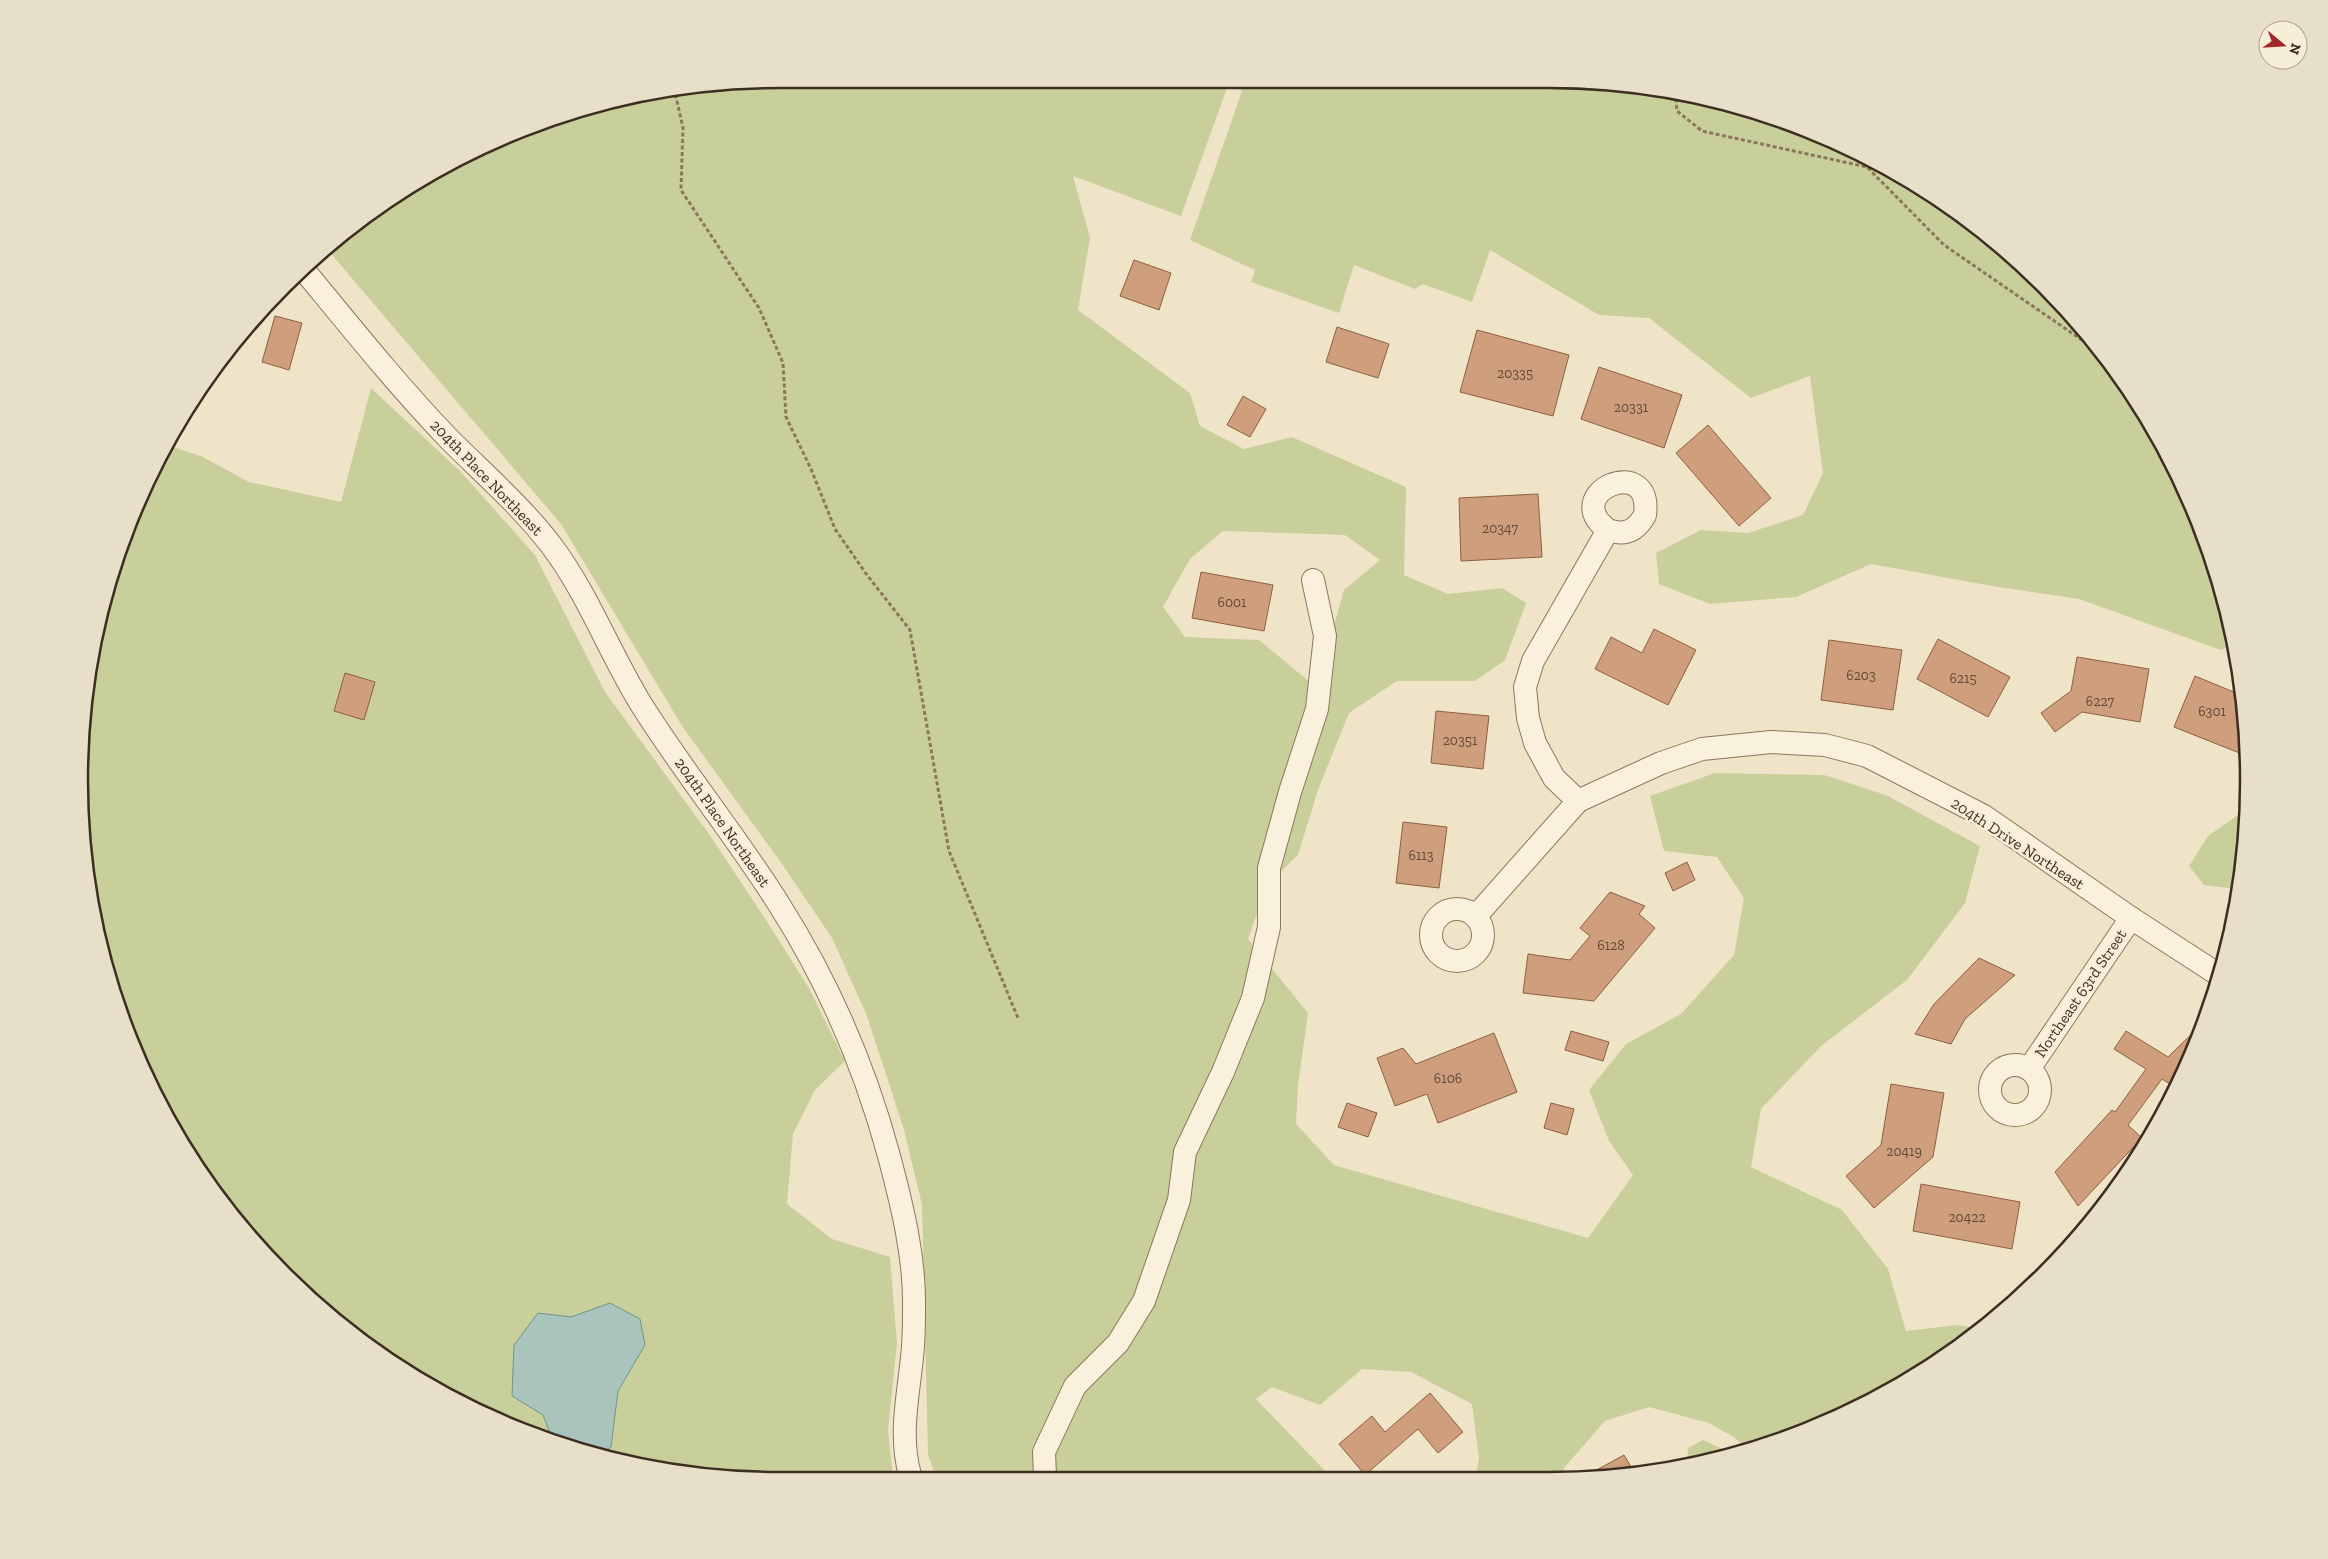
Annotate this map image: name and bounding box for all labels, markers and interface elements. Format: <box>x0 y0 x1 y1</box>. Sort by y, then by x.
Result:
north arrow <box>2258 20 2308 70</box>
text: N <box>2285 41 2305 57</box>
house number: 20335 <box>1497 365 1533 382</box>
house number: 20331 <box>1614 399 1649 416</box>
street label: 204th Place Northeast <box>426 415 547 539</box>
house number: 20347 <box>1482 520 1518 537</box>
house number: 6001 <box>1218 594 1247 611</box>
house number: 6203 <box>1846 667 1876 684</box>
house number: 6215 <box>1949 670 1977 687</box>
house number: 6227 <box>2086 693 2115 710</box>
house number: 6301 <box>2198 703 2226 720</box>
house number: 20351 <box>1443 732 1478 749</box>
street label: 204th Place Northeast <box>671 754 774 891</box>
street label: 204th Drive Northeast <box>1947 793 2088 894</box>
house number: 6113 <box>1408 847 1434 864</box>
street label: Northeast 63rd Street <box>2030 925 2130 1061</box>
house number: 6128 <box>1597 937 1625 954</box>
house number: 6106 <box>1434 1070 1462 1087</box>
house number: 20419 <box>1886 1143 1922 1160</box>
house number: 20422 <box>1948 1209 1986 1226</box>

